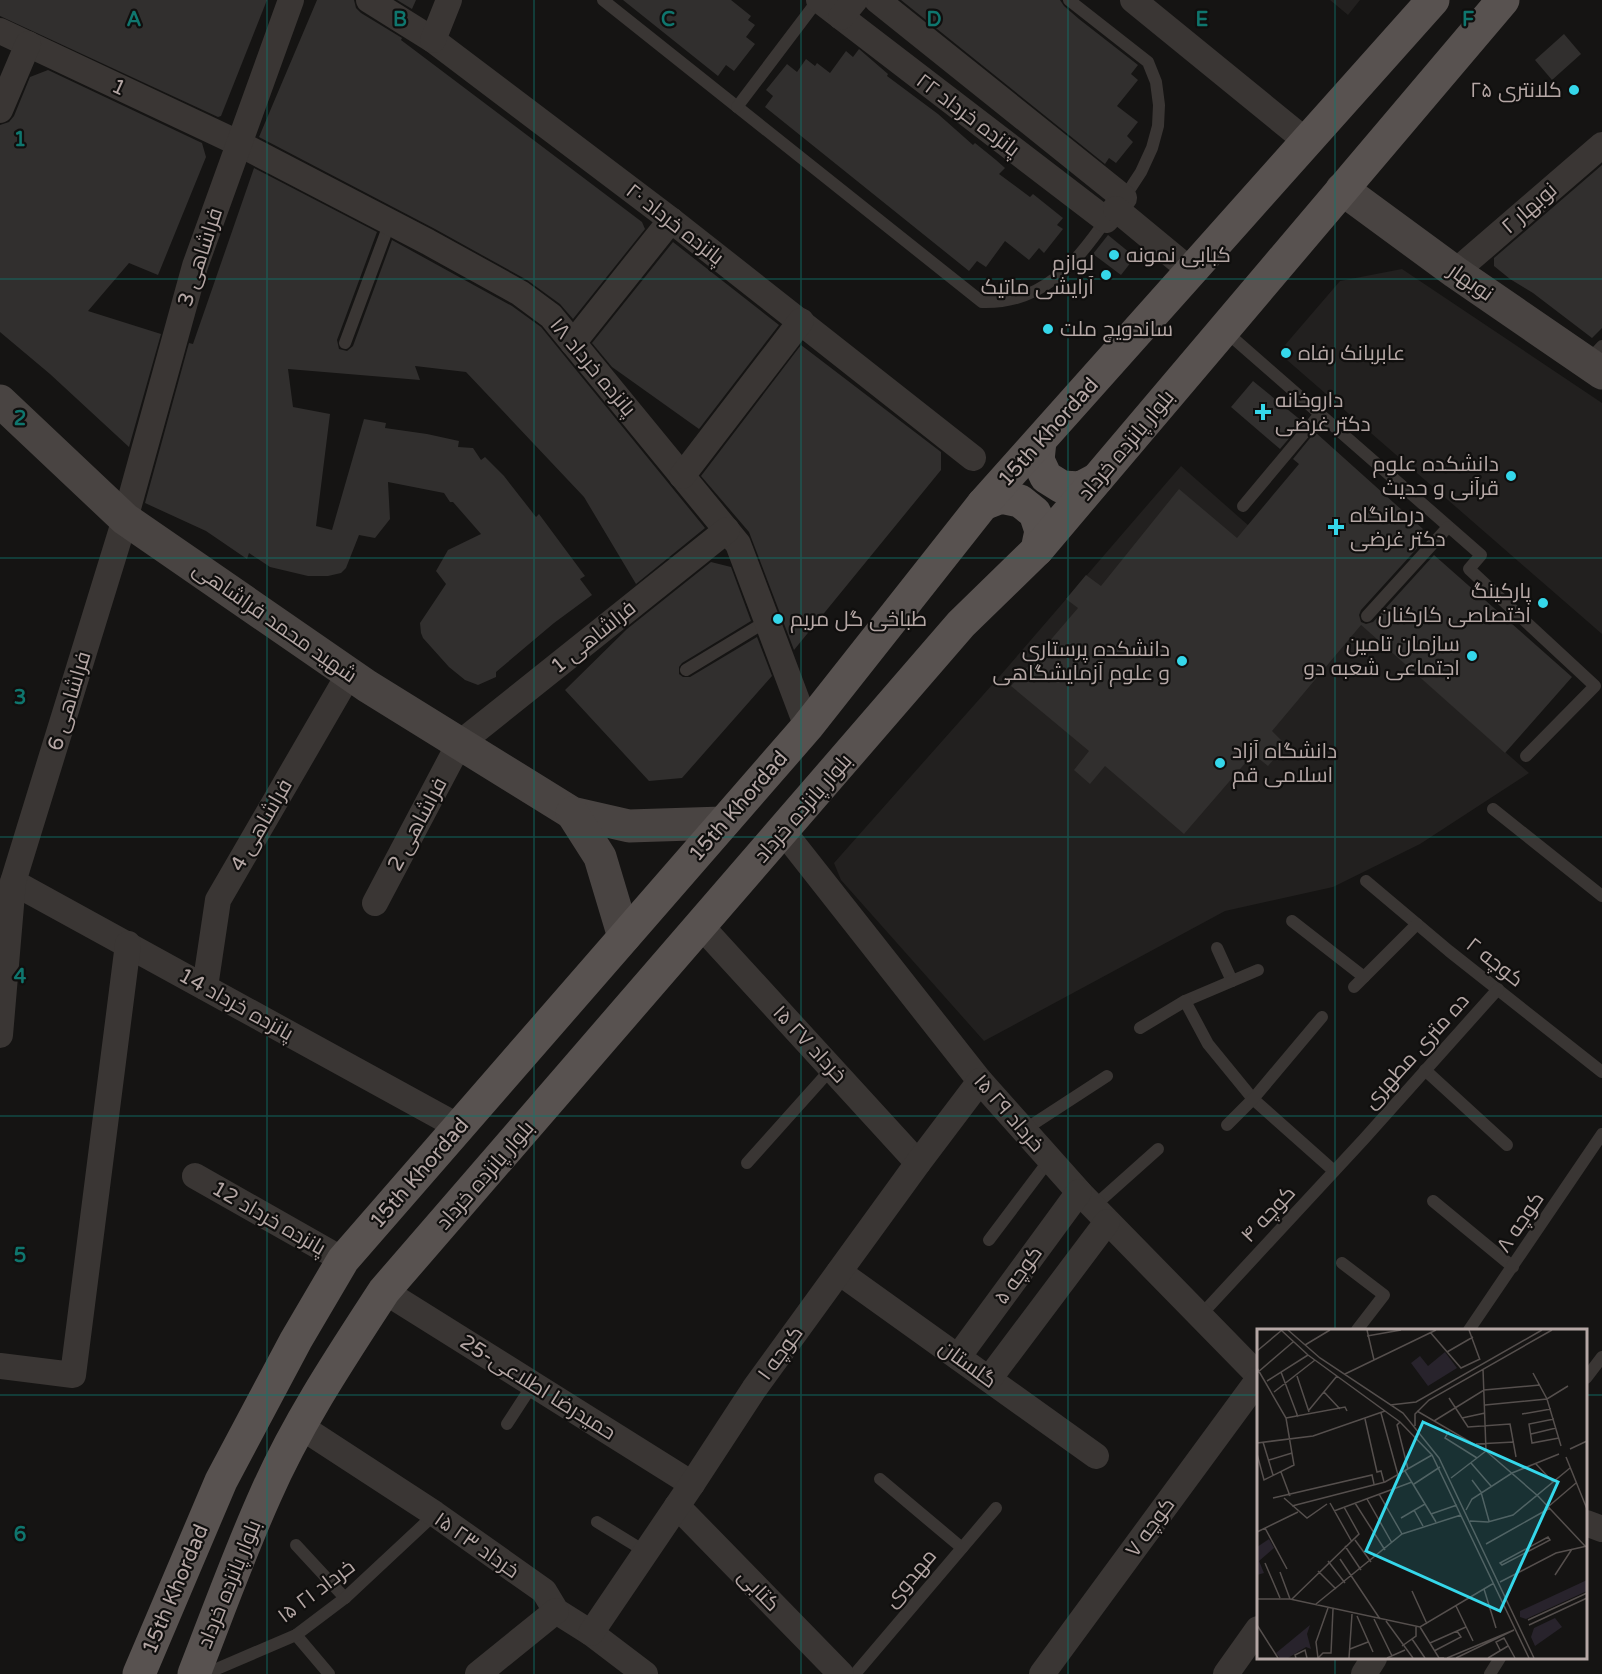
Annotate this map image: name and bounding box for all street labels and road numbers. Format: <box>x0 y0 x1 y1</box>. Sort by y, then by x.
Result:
street label: پانزده خرداد ۲۲ <box>910 68 1025 163</box>
street label: 1 <box>108 73 130 102</box>
street label: نوبهار ۲ <box>1496 177 1562 239</box>
street label: پانزده خرداد ۲۰ <box>620 178 729 271</box>
street label: فراشاهی 3 <box>173 205 228 310</box>
street label: نوبهار <box>1443 258 1498 307</box>
street label: پانزده خرداد ۱۸ <box>544 313 641 422</box>
street label: 15th Khordad <box>993 373 1104 492</box>
street label: بلوار پانزده خرداد <box>1073 385 1181 506</box>
street label: شهید محمد فراشاهی <box>188 556 362 688</box>
street label: فراشاهی 1 <box>546 596 641 679</box>
street label: فراشاهی 6 <box>43 649 96 754</box>
street label: 15th Khordad <box>684 746 793 867</box>
street label: بلوار پانزده خرداد <box>749 749 858 869</box>
street label: فراشاهی 2 <box>382 773 452 875</box>
street label: فراشاهی 4 <box>225 775 298 876</box>
street label: کوچه ۲ <box>1461 932 1528 993</box>
street label: پانزده خرداد 14 <box>174 963 298 1047</box>
street label: ده متری مطهری <box>1358 989 1475 1114</box>
street label: ۱۵ خرداد ۲۷ <box>767 1000 852 1088</box>
street label: ۱۵ خرداد ۲۹ <box>968 1069 1049 1157</box>
street label: 15th Khordad <box>365 1113 474 1234</box>
street label: بلوار پانزده خرداد <box>431 1116 540 1236</box>
street label: پانزده خرداد 12 <box>207 1176 330 1262</box>
street label: کوچه ۴ <box>1236 1181 1302 1249</box>
street label: کوچه ۸ <box>1491 1187 1551 1258</box>
street label: کوچه ۵ <box>989 1241 1049 1310</box>
street label: کوچه ۱ <box>752 1321 809 1386</box>
street label: حمیدرضا اطلاعی-25 <box>455 1329 620 1445</box>
street label: گلستان <box>934 1335 1001 1394</box>
street label: کوچه ۷ <box>1120 1493 1181 1563</box>
street label: ۱۵ خرداد ۲۳ <box>429 1507 524 1584</box>
street label: بلوار پانزده خرداد <box>192 1516 268 1652</box>
street label: 15th Khordad <box>137 1521 214 1658</box>
street label: مهدوی <box>879 1544 942 1613</box>
street label: ۱۵ خرداد ۲۱ <box>273 1554 360 1629</box>
street label: کتابی <box>732 1564 785 1617</box>

